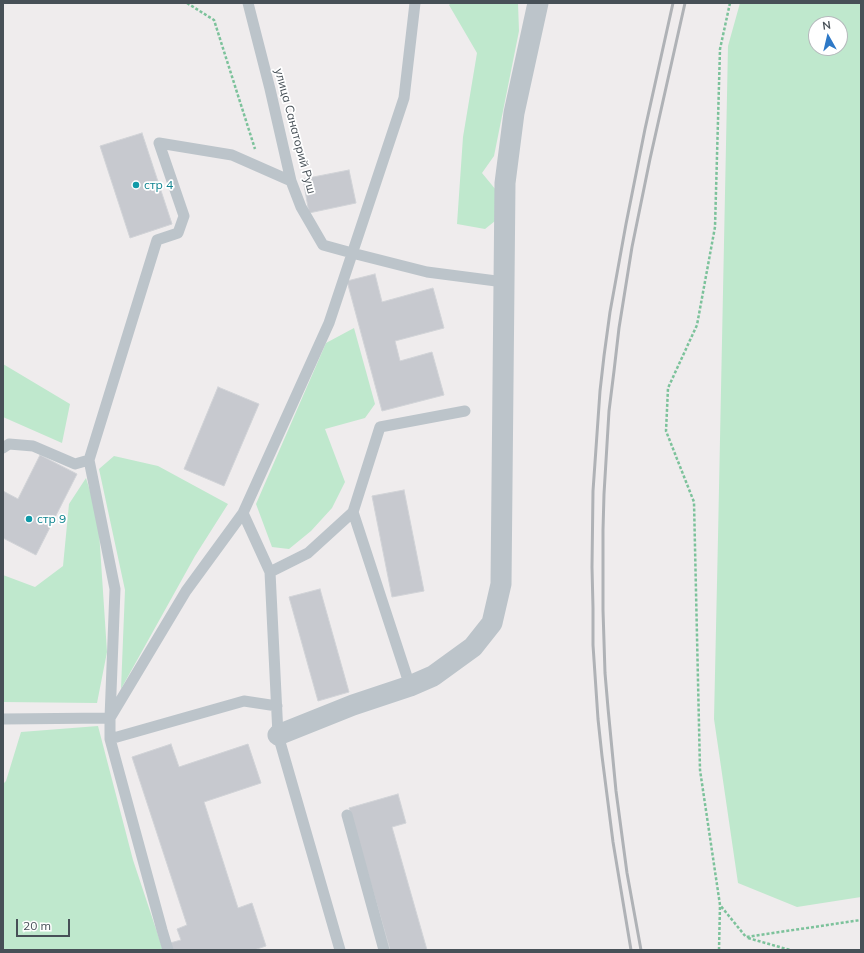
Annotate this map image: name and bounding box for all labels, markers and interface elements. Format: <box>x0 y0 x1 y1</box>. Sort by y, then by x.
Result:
north arrow <box>808 16 848 56</box>
text: N <box>821 18 832 33</box>
street label: улица Санаторий Руш <box>271 67 319 195</box>
place label: стр 4 <box>144 178 173 192</box>
marker: стр 4 <box>131 180 141 190</box>
place label: стр 9 <box>37 512 66 526</box>
marker: стр 9 <box>24 514 34 524</box>
scale bar <box>18 911 72 937</box>
text: 20 m <box>23 918 51 933</box>

